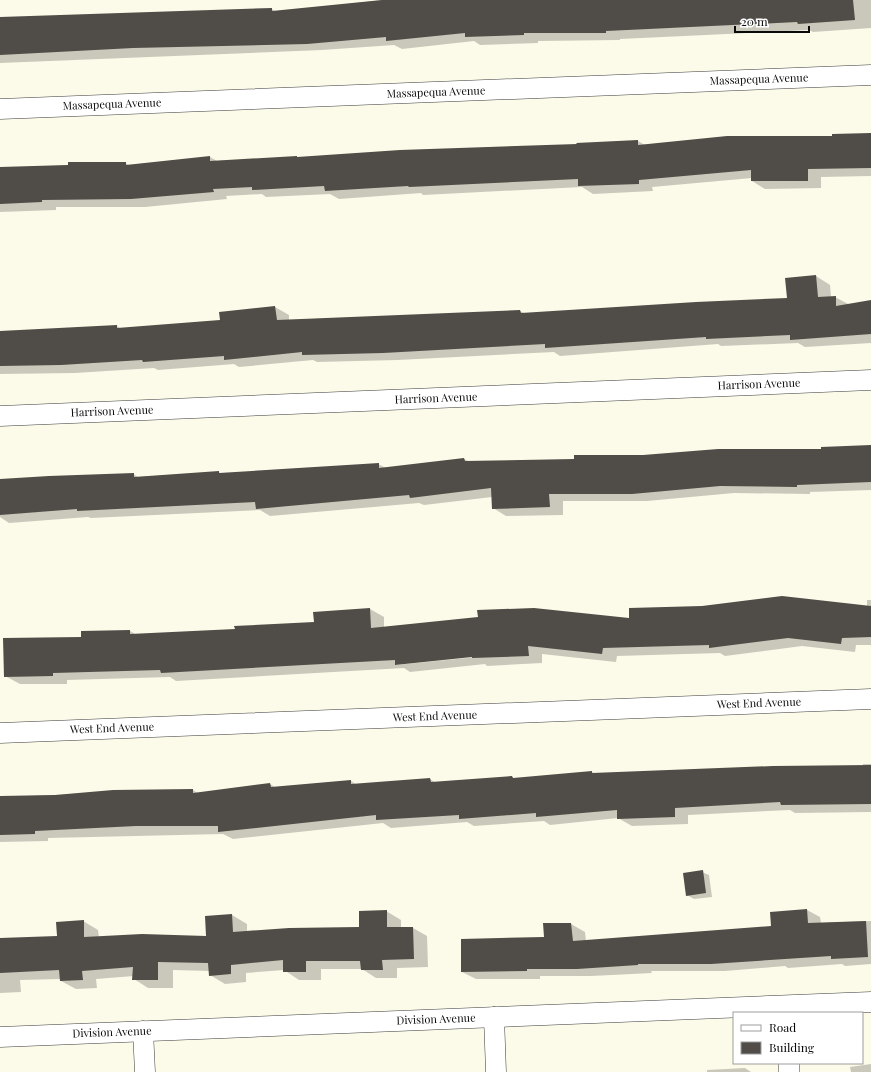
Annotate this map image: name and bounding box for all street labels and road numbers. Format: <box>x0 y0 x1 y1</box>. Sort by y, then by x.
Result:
street label: Massapequa Avenue <box>709 69 809 88</box>
street label: Massapequa Avenue <box>386 82 486 101</box>
street label: Massapequa Avenue <box>62 94 162 113</box>
street label: Harrison Avenue <box>717 375 801 392</box>
street label: Harrison Avenue <box>394 389 478 406</box>
street label: Harrison Avenue <box>70 402 154 419</box>
street label: West End Avenue <box>716 694 802 712</box>
street label: West End Avenue <box>392 707 478 725</box>
street label: West End Avenue <box>69 719 155 737</box>
street label: Division Avenue <box>396 1010 476 1027</box>
street label: Division Avenue <box>72 1023 152 1040</box>

